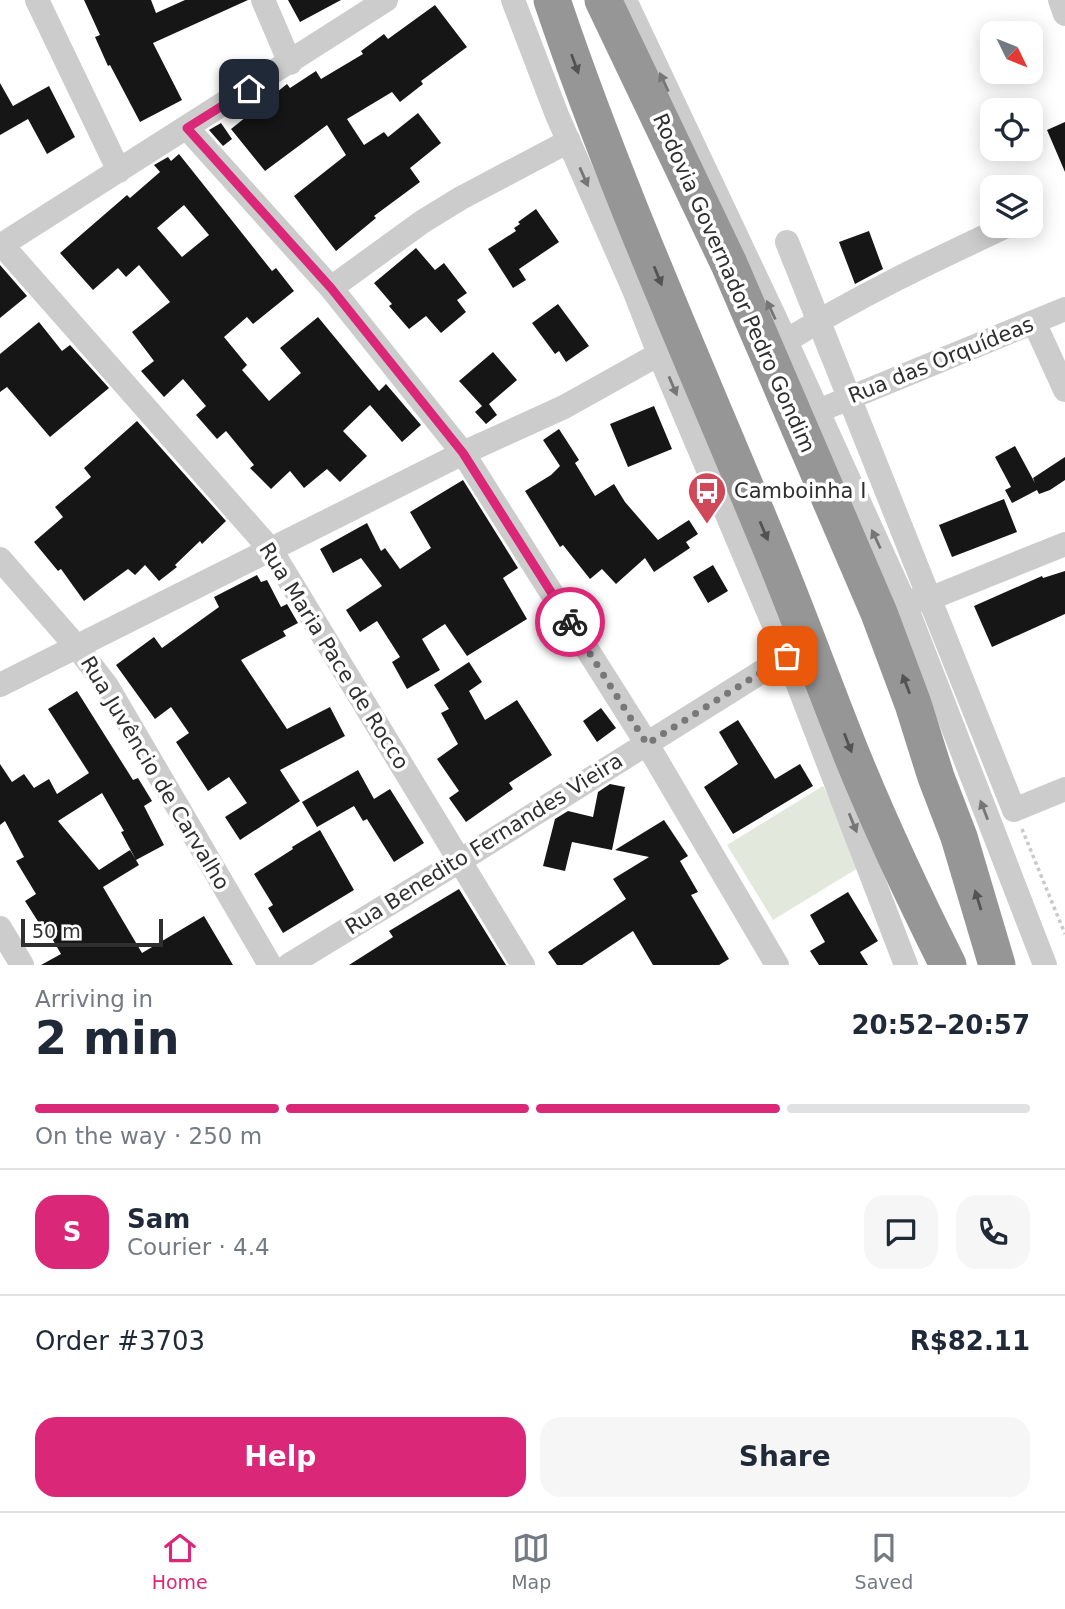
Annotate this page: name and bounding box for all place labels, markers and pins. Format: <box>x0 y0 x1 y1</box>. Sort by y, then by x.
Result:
pin <box>219 59 279 119</box>
bus stop icon: Camboinha I <box>686 470 728 525</box>
place label: Camboinha I <box>734 479 866 503</box>
pin <box>757 626 817 686</box>

